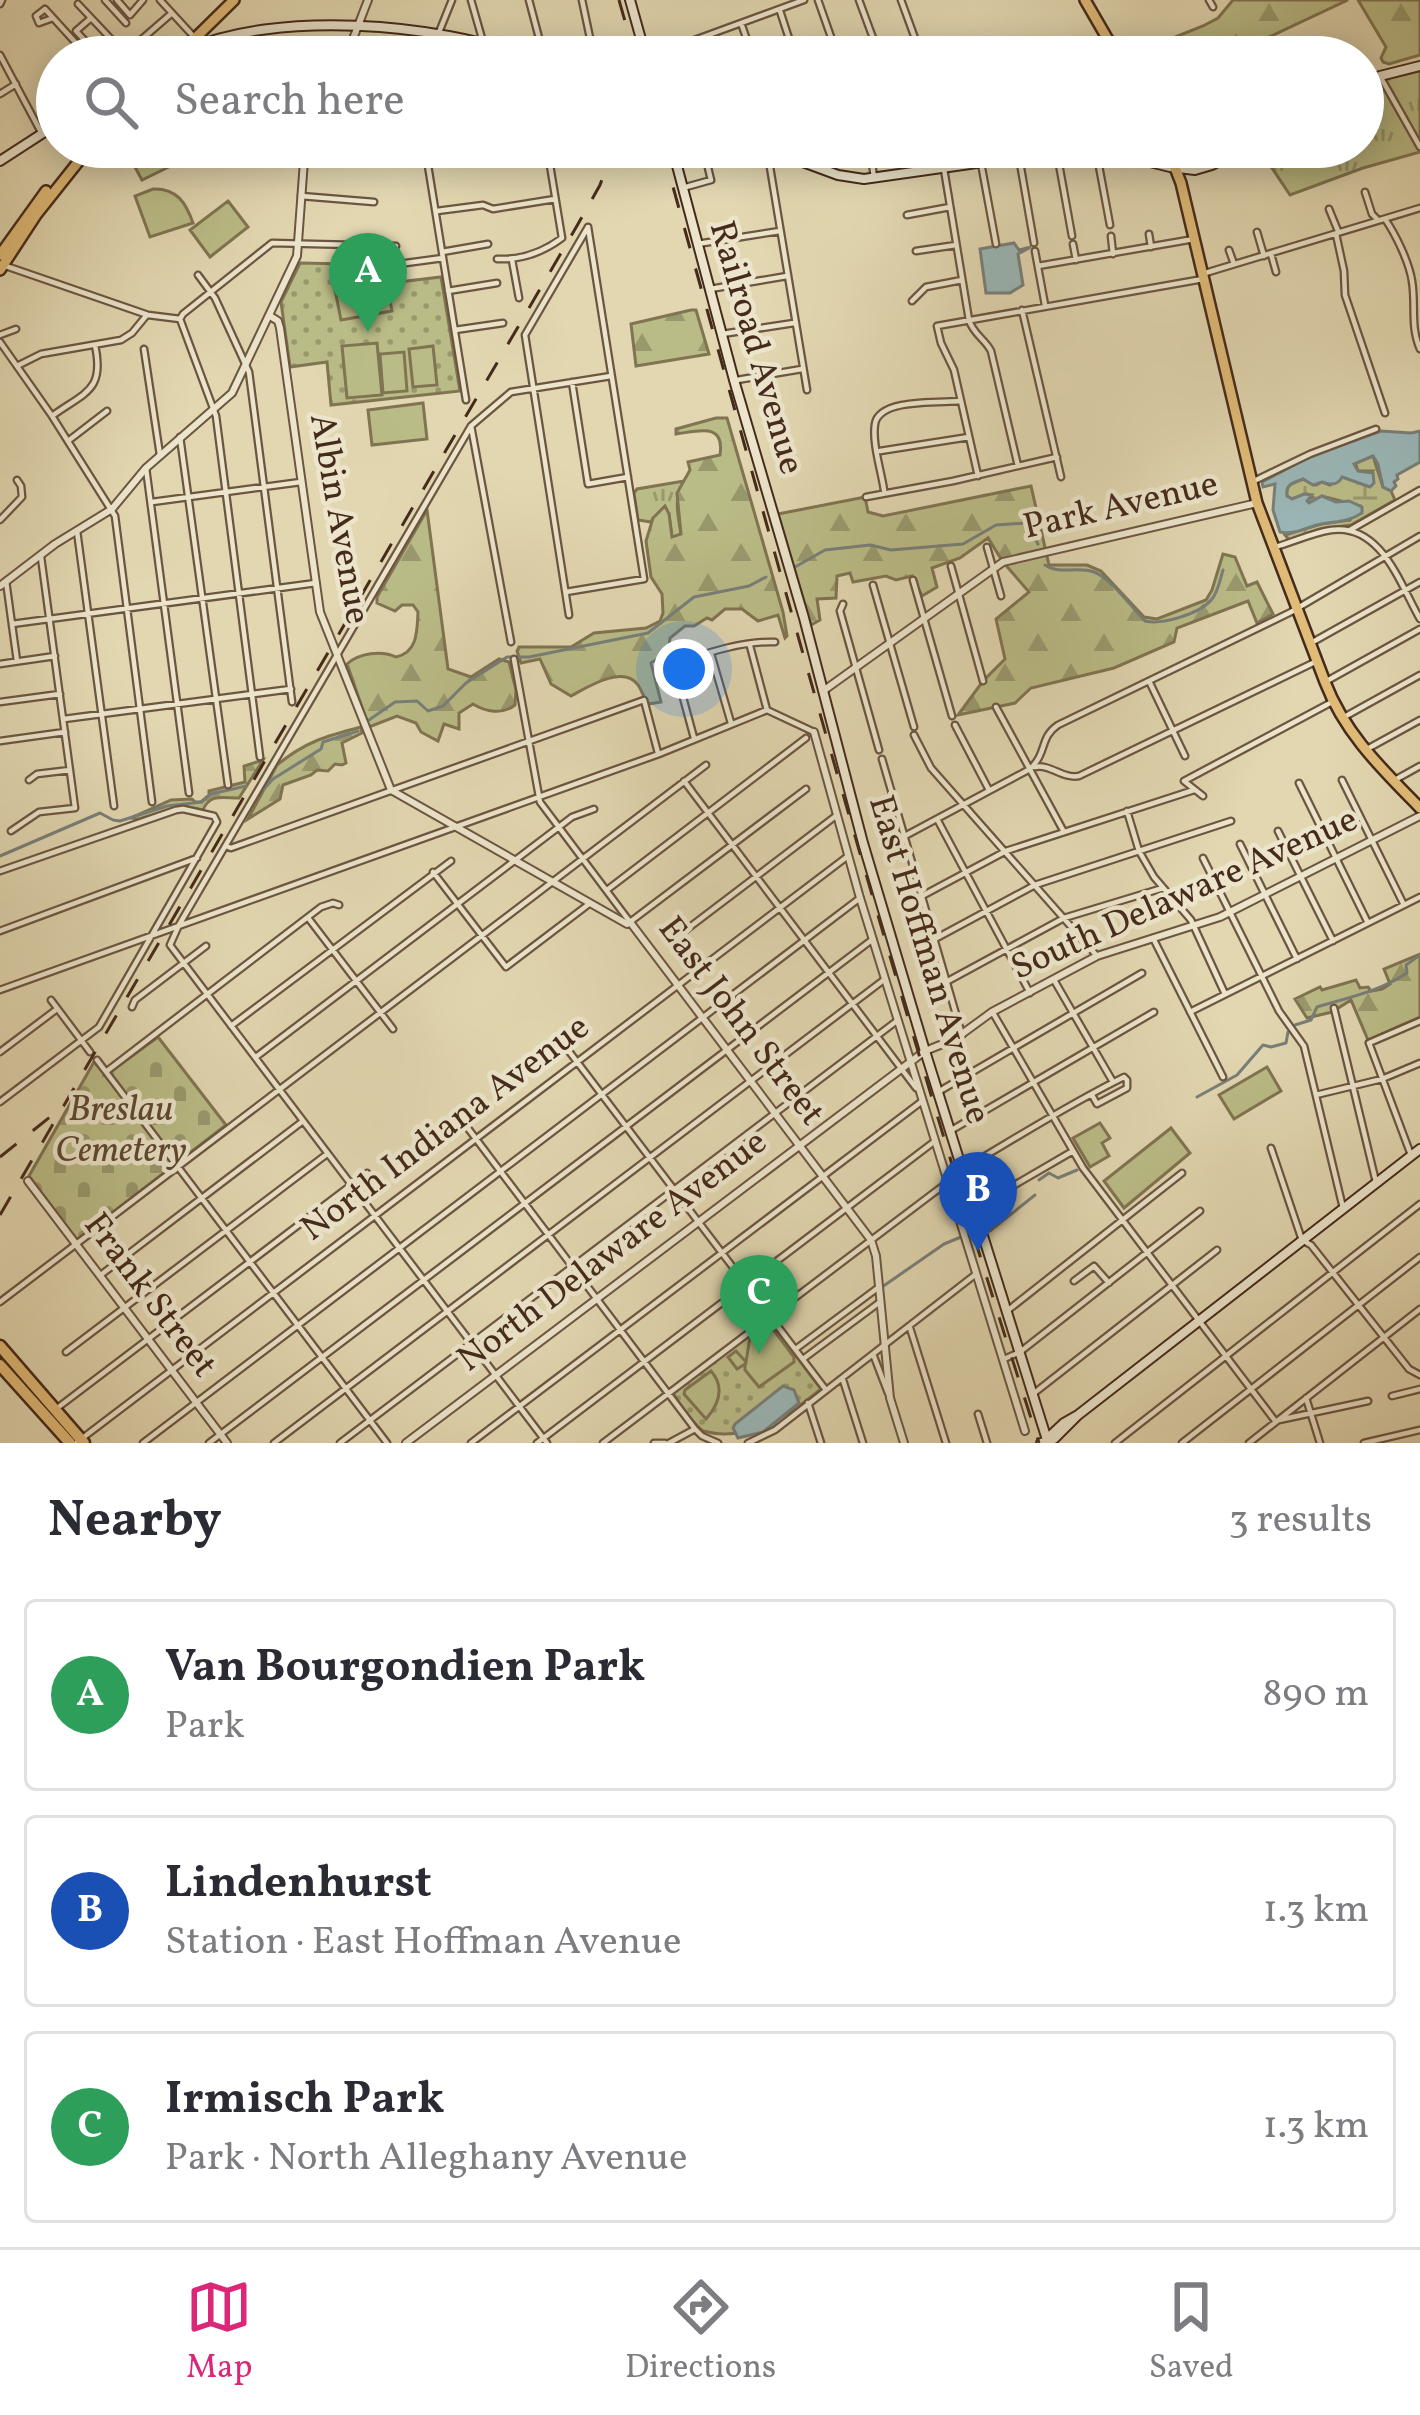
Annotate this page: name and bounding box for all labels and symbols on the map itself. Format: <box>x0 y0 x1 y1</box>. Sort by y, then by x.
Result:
street label: Railroad Avenue <box>695 215 815 481</box>
pin: A <box>329 233 407 332</box>
street label: Albin Avenue <box>295 410 381 628</box>
street label: Park Avenue <box>1019 460 1223 554</box>
your location <box>654 639 714 699</box>
street label: East Hoffman Avenue <box>854 790 1002 1130</box>
street label: South Delaware Avenue <box>1004 796 1366 994</box>
street label: East John Street <box>645 907 835 1137</box>
street label: North Indiana Avenue <box>291 1004 601 1254</box>
park label: Breslau Cemetery <box>55 1086 187 1177</box>
street label: North Delaware Avenue <box>448 1119 778 1385</box>
pin: B <box>939 1152 1017 1251</box>
street label: Frank Street <box>70 1203 228 1389</box>
pin: C <box>720 1255 798 1354</box>

